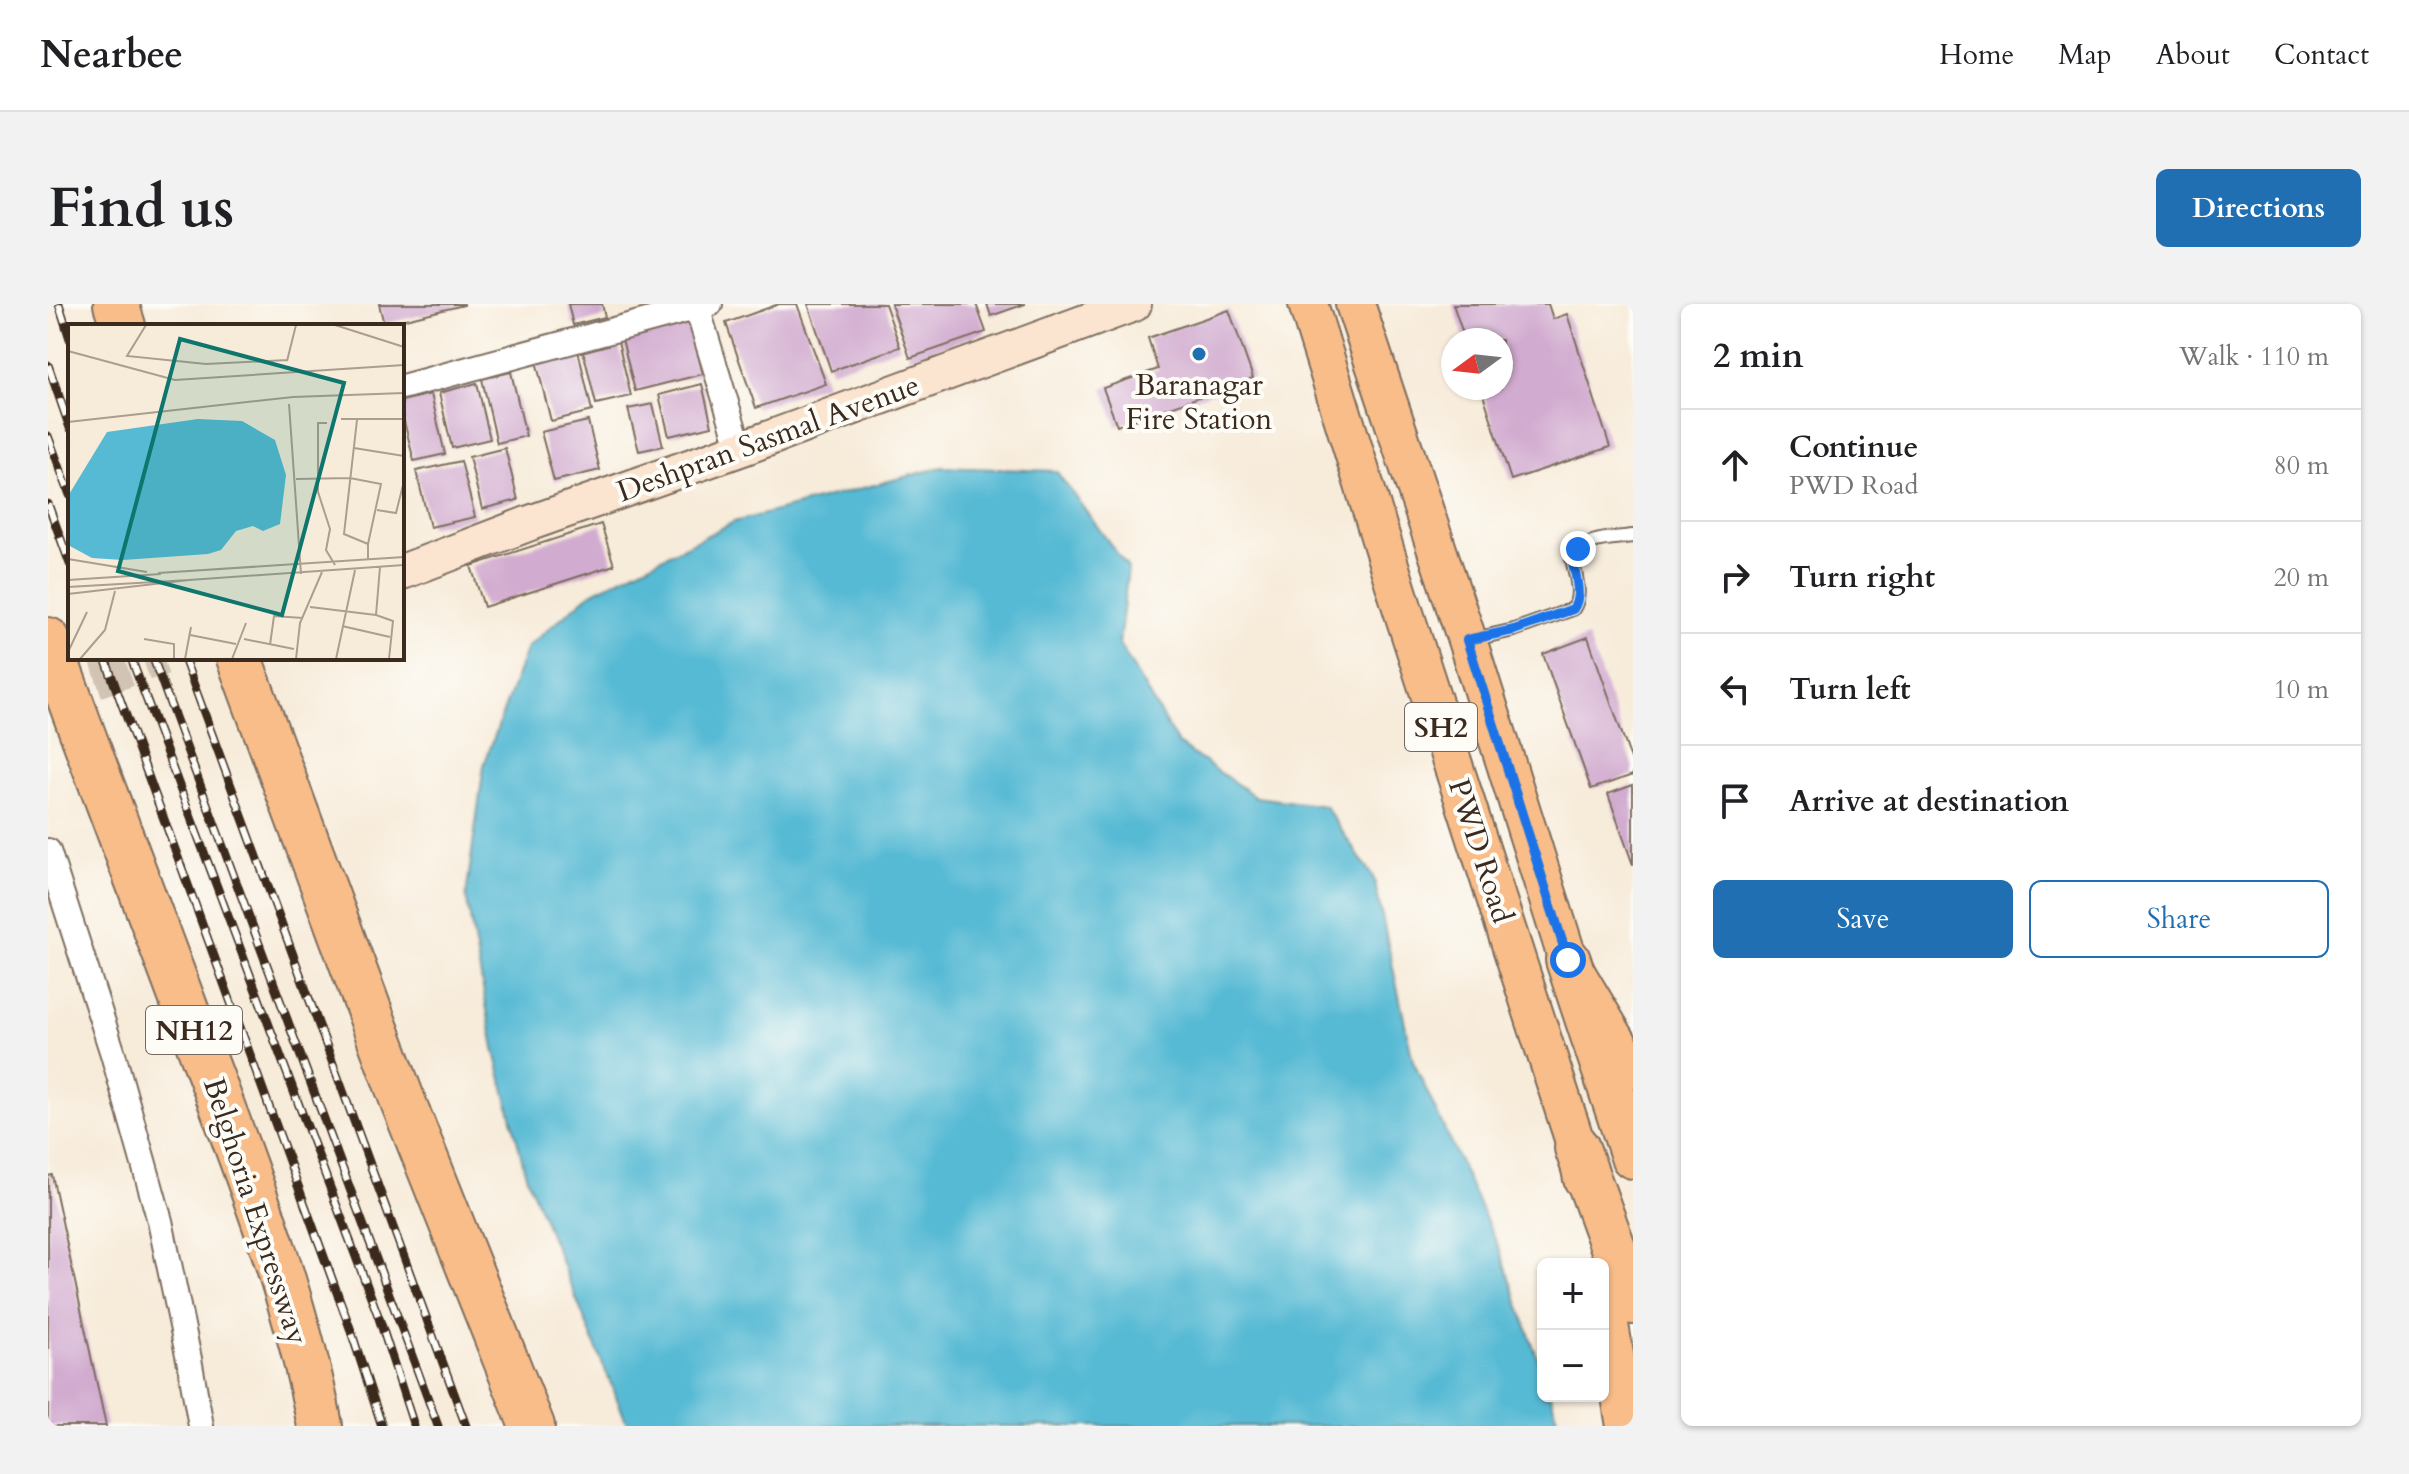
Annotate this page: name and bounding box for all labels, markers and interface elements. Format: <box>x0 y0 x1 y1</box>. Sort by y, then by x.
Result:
text: Nearbee <box>40 29 183 81</box>
text: Home <box>1939 36 2014 74</box>
text: Map <box>2058 36 2112 74</box>
text: About <box>2156 36 2230 74</box>
text: Contact <box>2274 36 2369 74</box>
button: Directions <box>2156 169 2361 247</box>
text: Find us <box>48 171 234 246</box>
inset map <box>68 324 404 660</box>
north arrow <box>1441 328 1513 400</box>
text: 2 min <box>1713 333 1804 379</box>
text: Walk · 110 m <box>2179 339 2329 374</box>
marker: Baranagar Fire Station <box>1190 345 1208 363</box>
street label: Deshpran Sasmal Avenue <box>611 365 925 512</box>
place label: Baranagar Fire Station <box>1126 365 1272 440</box>
text: Continue <box>1789 427 1918 468</box>
icon: ahead <box>1713 443 1757 487</box>
text: 80 m <box>2273 448 2329 483</box>
text: PWD Road <box>1789 468 1918 503</box>
route end <box>1560 531 1596 567</box>
icon: right <box>1713 555 1757 599</box>
text: Turn right <box>1789 557 1935 598</box>
text: 20 m <box>2273 560 2329 595</box>
icon: left <box>1713 667 1757 711</box>
text: Turn left <box>1789 669 1911 710</box>
text: 10 m <box>2273 672 2329 707</box>
road number: SH2 <box>1405 703 1477 751</box>
street label: PWD Road <box>1438 774 1523 928</box>
icon: arrive <box>1713 779 1757 823</box>
text: Arrive at destination <box>1789 781 2069 822</box>
button: Save <box>1713 880 2013 958</box>
button: Share <box>2029 880 2329 958</box>
route start <box>1550 942 1586 978</box>
road number: NH12 <box>146 1006 242 1054</box>
street label: Belghoria Expressway <box>193 1072 318 1350</box>
map controls <box>1537 1258 1609 1402</box>
button: + <box>1537 1258 1609 1330</box>
button: − <box>1537 1330 1609 1402</box>

